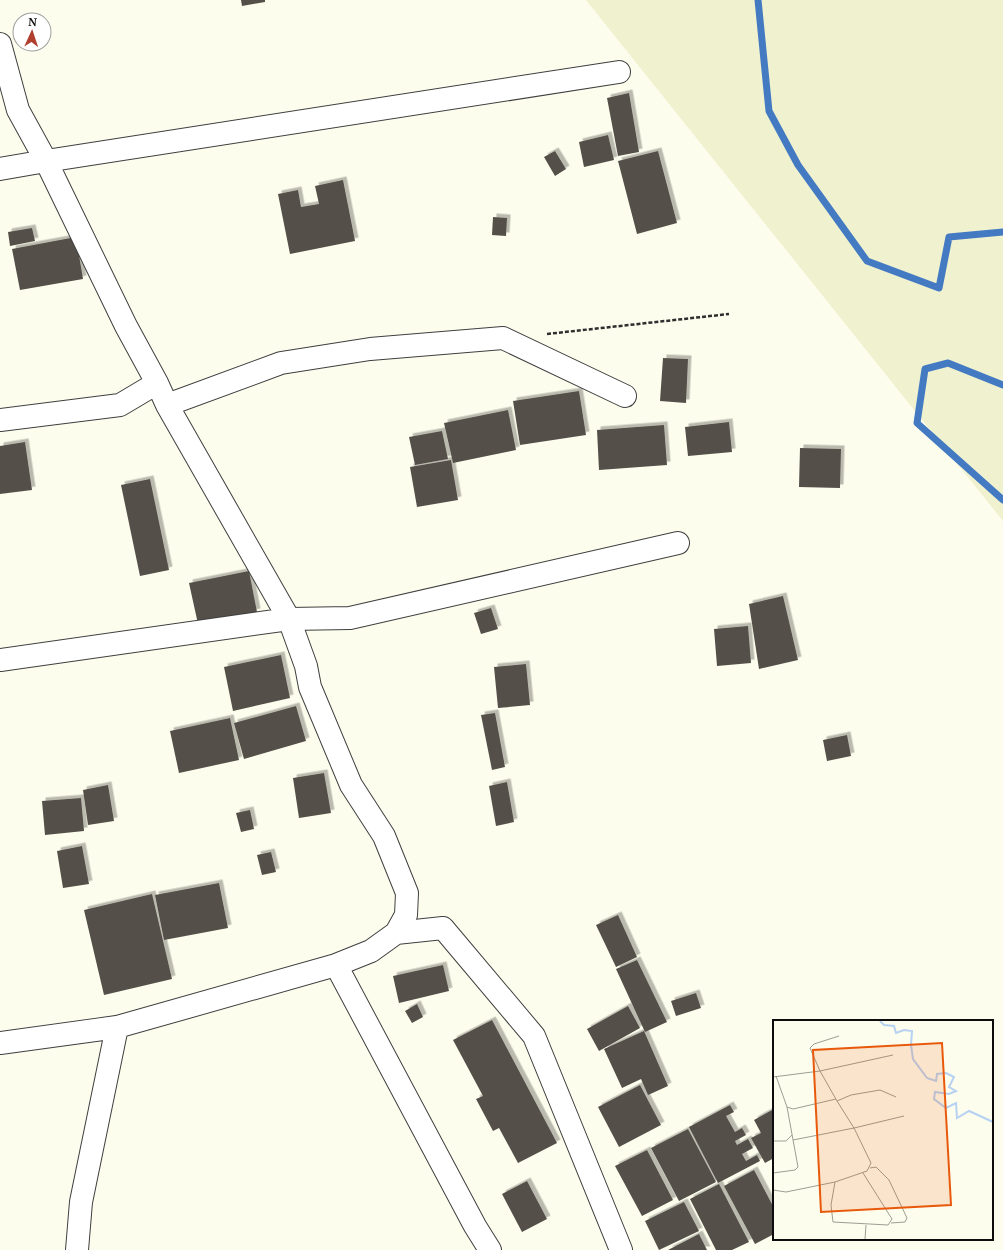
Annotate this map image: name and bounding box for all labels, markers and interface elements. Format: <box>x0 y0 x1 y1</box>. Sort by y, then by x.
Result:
north arrow <box>12 12 52 52</box>
text: N <box>28 14 38 29</box>
inset map <box>773 1020 993 1240</box>

